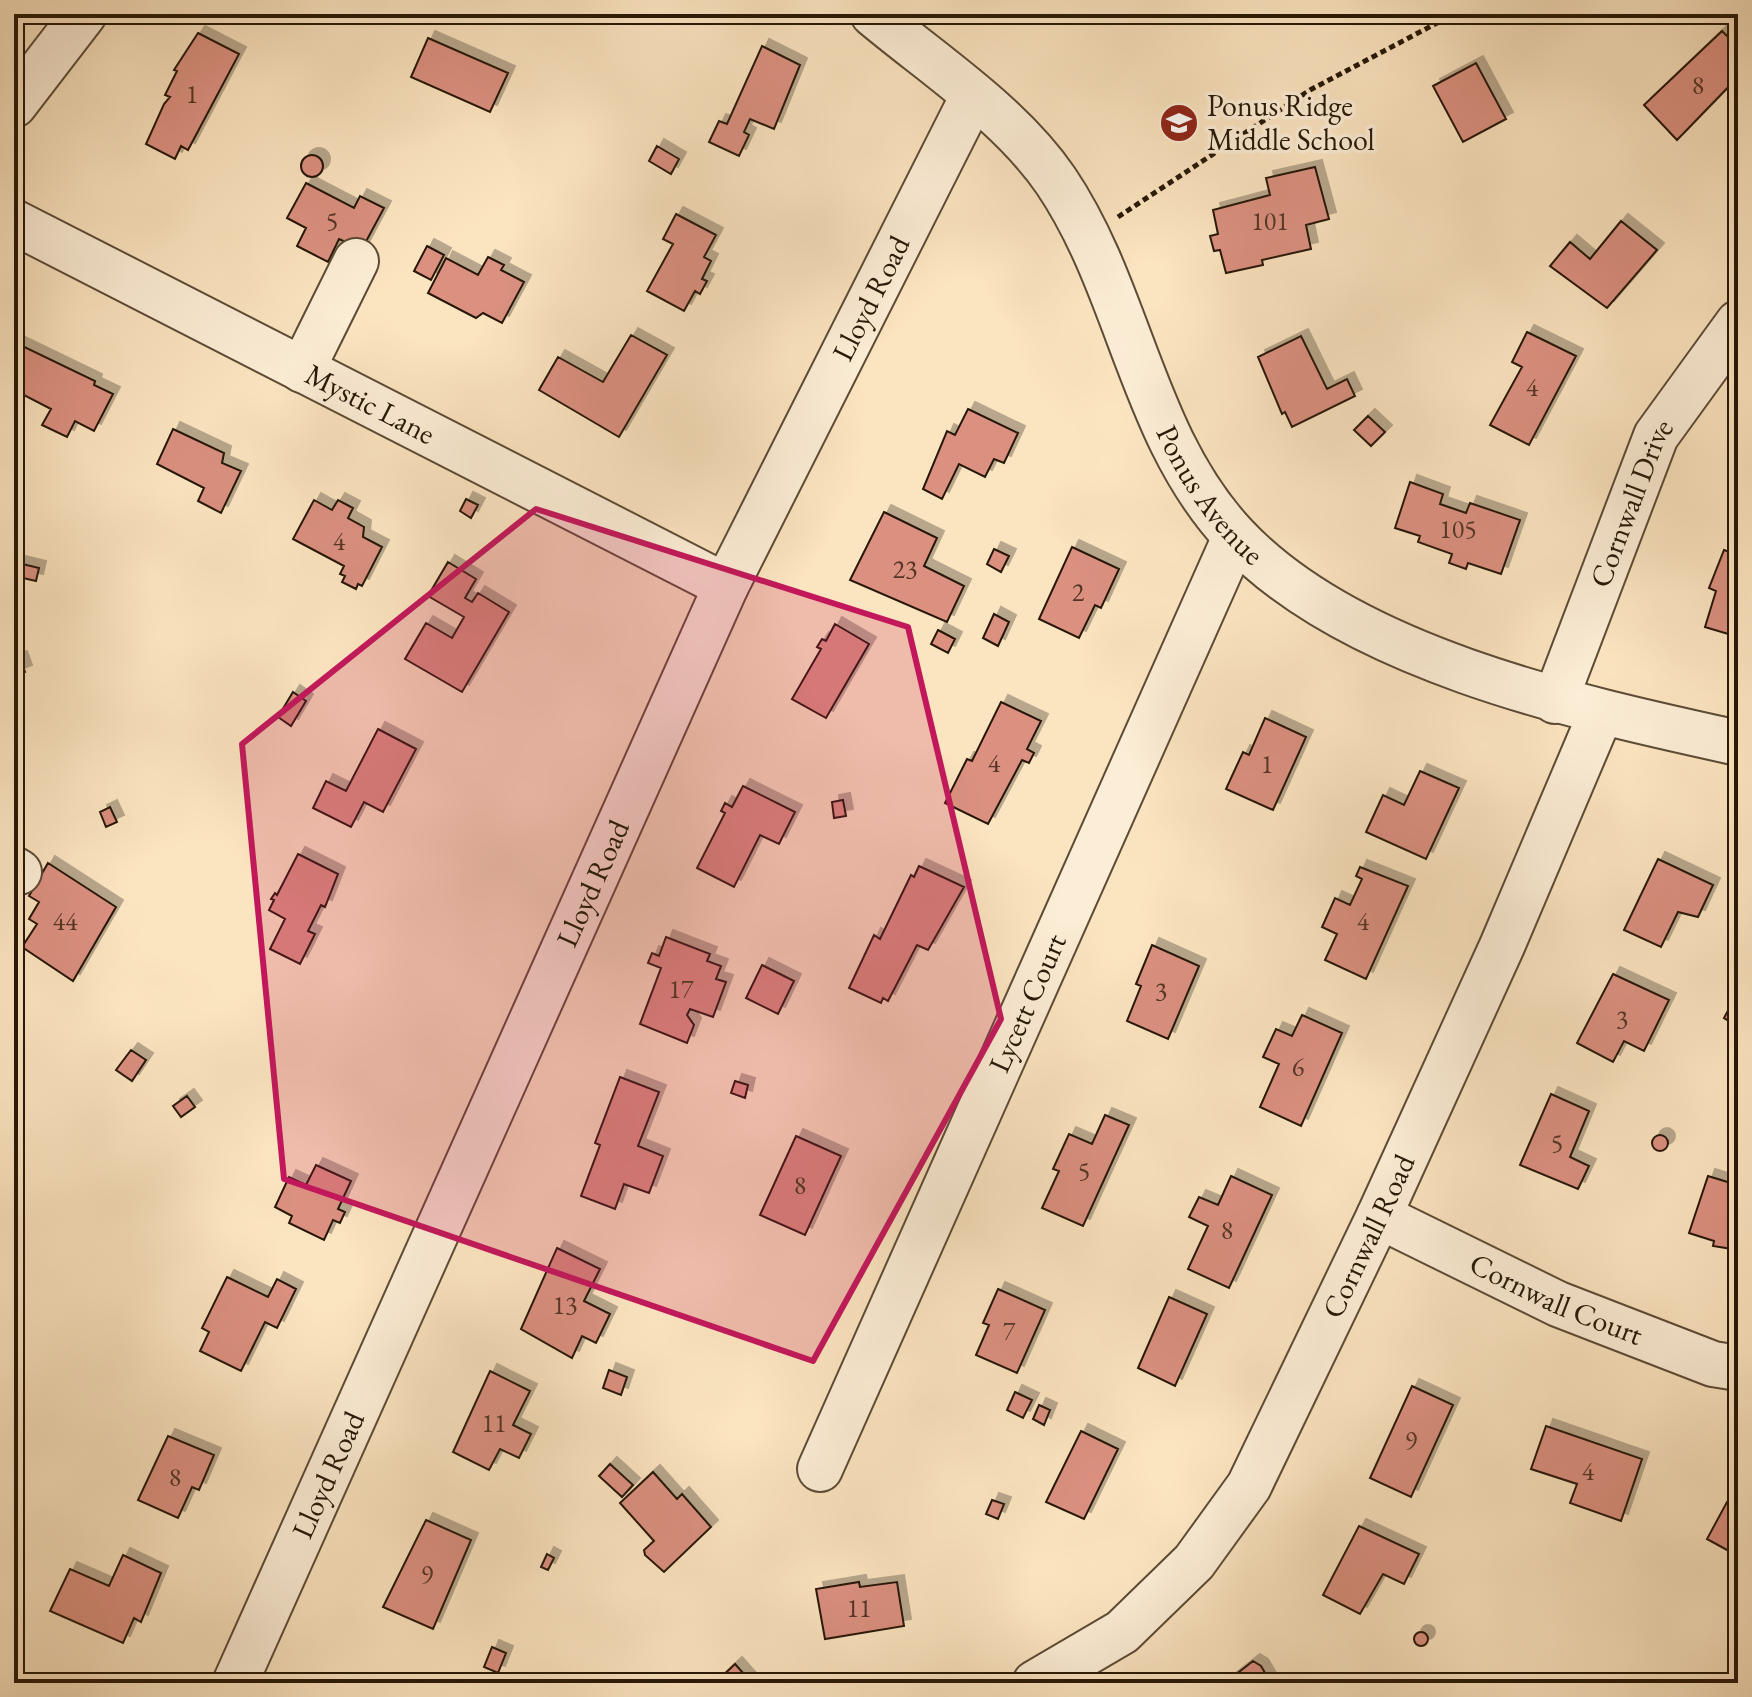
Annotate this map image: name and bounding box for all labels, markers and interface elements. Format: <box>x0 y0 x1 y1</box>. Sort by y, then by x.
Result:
house number: 8 <box>1692 68 1704 102</box>
house number: 1 <box>186 77 198 111</box>
place label: Ponus Ridge Middle School <box>1207 86 1375 159</box>
school or university icon: Ponus Ridge Middle School <box>1158 102 1200 144</box>
house number: 5 <box>326 204 338 238</box>
house number: 101 <box>1251 204 1289 238</box>
street label: Lloyd Road <box>823 228 919 367</box>
street label: Mystic Lane <box>299 354 442 453</box>
house number: 4 <box>1526 370 1539 404</box>
street label: Cornwall Drive <box>1580 410 1682 593</box>
street label: Ponus Avenue <box>1148 419 1272 573</box>
house number: 105 <box>1439 512 1477 546</box>
house number: 4 <box>333 524 346 558</box>
house number: 23 <box>893 552 917 586</box>
house number: 2 <box>1072 575 1085 609</box>
house number: 4 <box>988 746 1001 780</box>
house number: 1 <box>1261 747 1273 781</box>
street label: Lloyd Road <box>547 813 638 953</box>
house number: 44 <box>53 904 78 938</box>
house number: 4 <box>1357 904 1370 938</box>
street label: Lycett Court <box>979 927 1075 1078</box>
house number: 17 <box>669 972 694 1006</box>
house number: 3 <box>1155 974 1167 1008</box>
house number: 3 <box>1616 1002 1628 1036</box>
house number: 6 <box>1292 1050 1304 1084</box>
house number: 5 <box>1551 1126 1563 1160</box>
street label: Cornwall Road <box>1313 1147 1424 1324</box>
house number: 5 <box>1078 1154 1090 1188</box>
house number: 8 <box>794 1168 806 1202</box>
house number: 8 <box>1221 1213 1233 1247</box>
street label: Cornwall Court <box>1463 1244 1649 1354</box>
house number: 13 <box>553 1288 577 1322</box>
house number: 7 <box>1003 1314 1016 1348</box>
street label: Lloyd Road <box>282 1404 373 1544</box>
house number: 11 <box>482 1406 506 1440</box>
house number: 9 <box>1405 1424 1418 1458</box>
house number: 4 <box>1582 1454 1595 1488</box>
house number: 8 <box>169 1460 181 1494</box>
house number: 9 <box>421 1558 434 1592</box>
house number: 11 <box>847 1591 871 1625</box>

